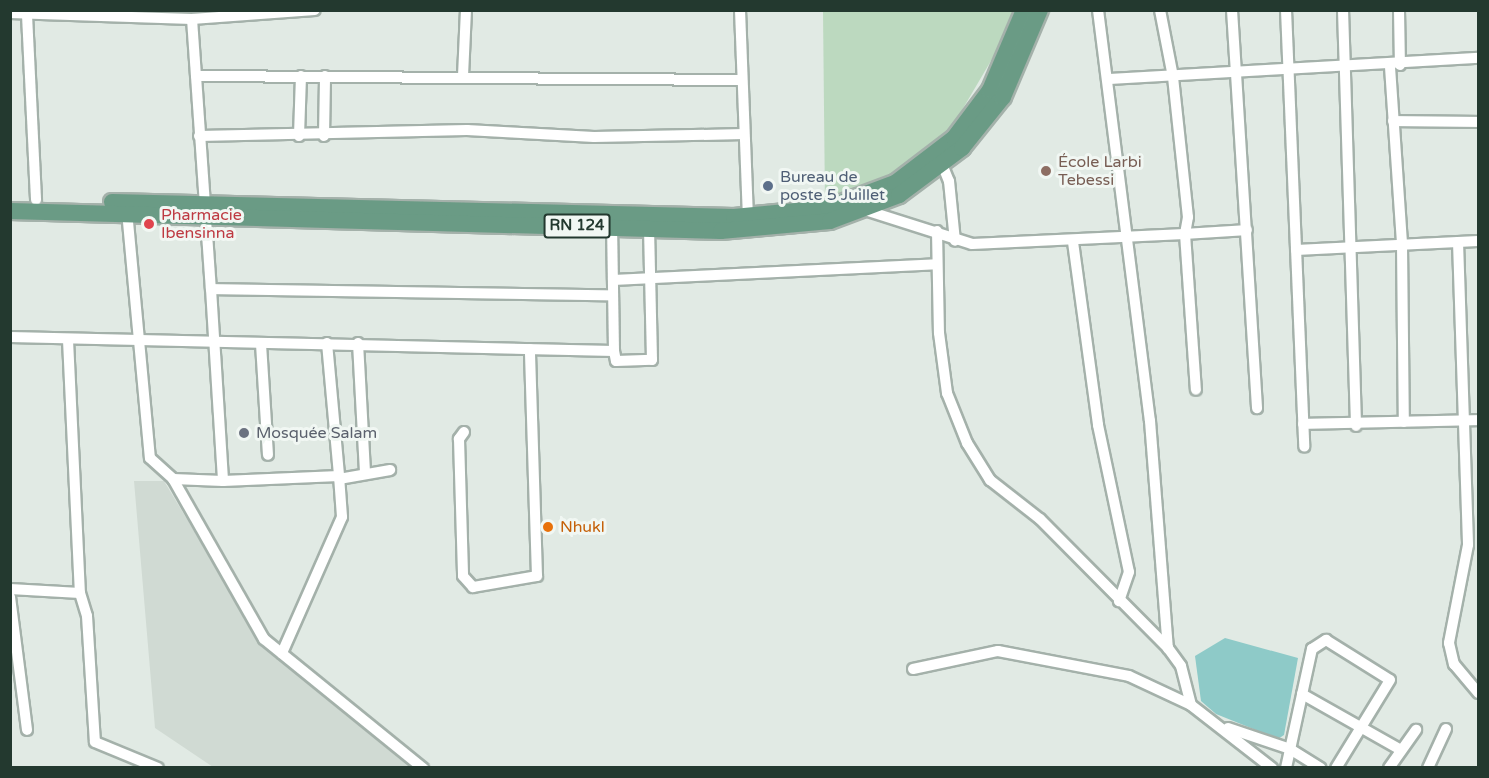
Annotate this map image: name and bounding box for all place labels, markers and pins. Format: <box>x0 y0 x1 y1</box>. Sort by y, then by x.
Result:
place label: École Larbi Tebessi <box>1058 152 1142 190</box>
marker: École Larbi Tebessi <box>1039 164 1053 178</box>
place label: Bureau de poste 5 Juillet <box>780 167 885 205</box>
marker: Bureau de poste 5 Juillet <box>761 179 775 193</box>
place label: Pharmacie Ibensinna <box>161 205 242 243</box>
marker: Pharmacie Ibensinna <box>142 217 156 231</box>
place label: Mosquée Salam <box>256 423 377 443</box>
marker: Mosquée Salam <box>237 426 251 440</box>
place label: Nhukl <box>560 517 605 537</box>
marker: Nhukl <box>541 520 555 534</box>

